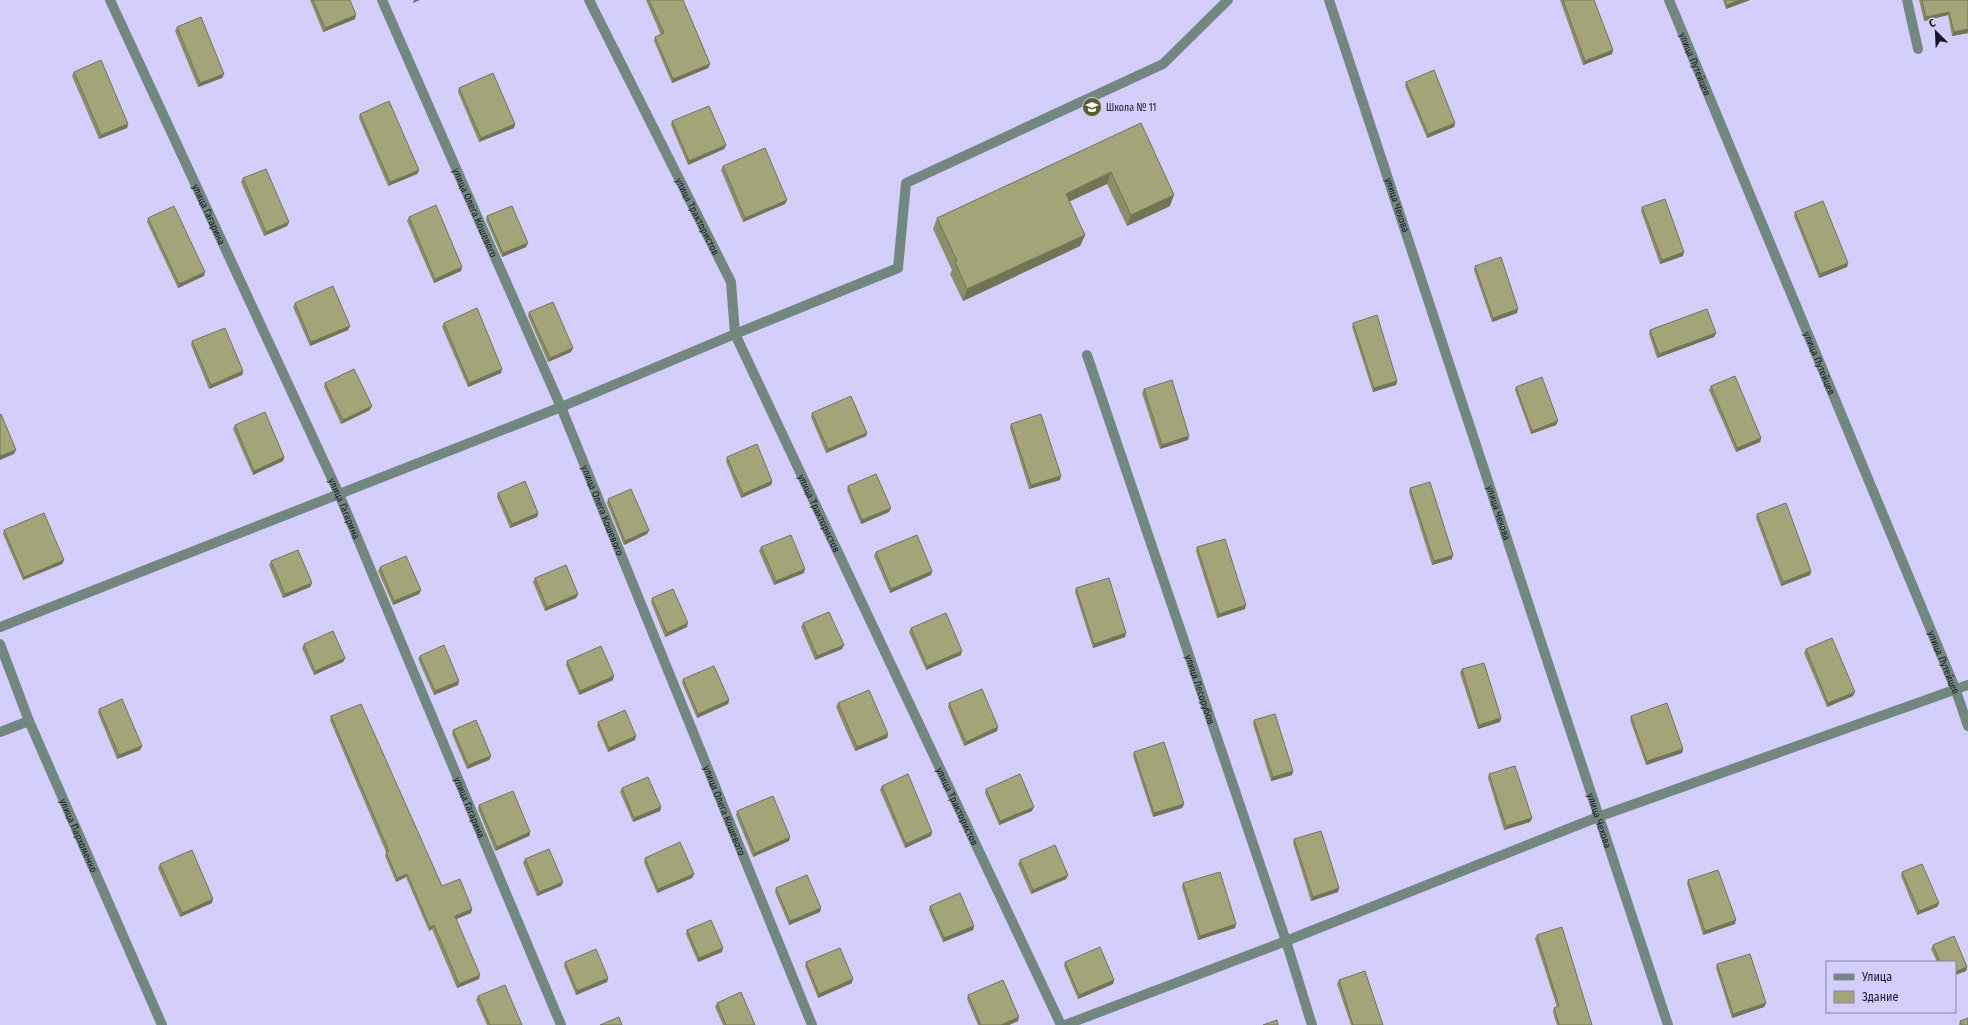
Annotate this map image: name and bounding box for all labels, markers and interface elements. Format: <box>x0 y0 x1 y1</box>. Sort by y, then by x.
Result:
north arrow <box>1916 12 1956 52</box>
text: С <box>1927 16 1938 30</box>
street label: улица Путейцев <box>1676 31 1713 97</box>
school or university icon: Школа № 11 <box>1081 96 1103 118</box>
place label: Школа № 11 <box>1106 102 1156 114</box>
street label: улица Олега Кошевого <box>450 166 499 259</box>
street label: улица Трактористов <box>672 176 721 257</box>
street label: улица Чехова <box>1382 176 1412 234</box>
street label: улица Гагарина <box>189 182 228 247</box>
street label: улица Путейцев <box>1800 330 1837 397</box>
street label: улица Олега Кошевого <box>578 464 626 557</box>
street label: улица Трактористов <box>795 473 842 555</box>
street label: улица Гагарина <box>325 476 362 541</box>
street label: улица Чехова <box>1483 484 1513 542</box>
street label: улица Путейцев <box>1925 629 1962 696</box>
street label: улица Лесорубов <box>1182 653 1217 726</box>
street label: улица Олега Кошевого <box>700 764 748 858</box>
street label: улица Трактористов <box>933 766 980 848</box>
street label: улица Гагарина <box>451 775 487 840</box>
street label: улица Чехова <box>1584 792 1614 850</box>
street label: улица Пархоменко <box>57 797 99 874</box>
legend <box>1826 961 1956 1013</box>
text: Улица <box>1861 970 1892 984</box>
text: Здание <box>1862 990 1898 1004</box>

